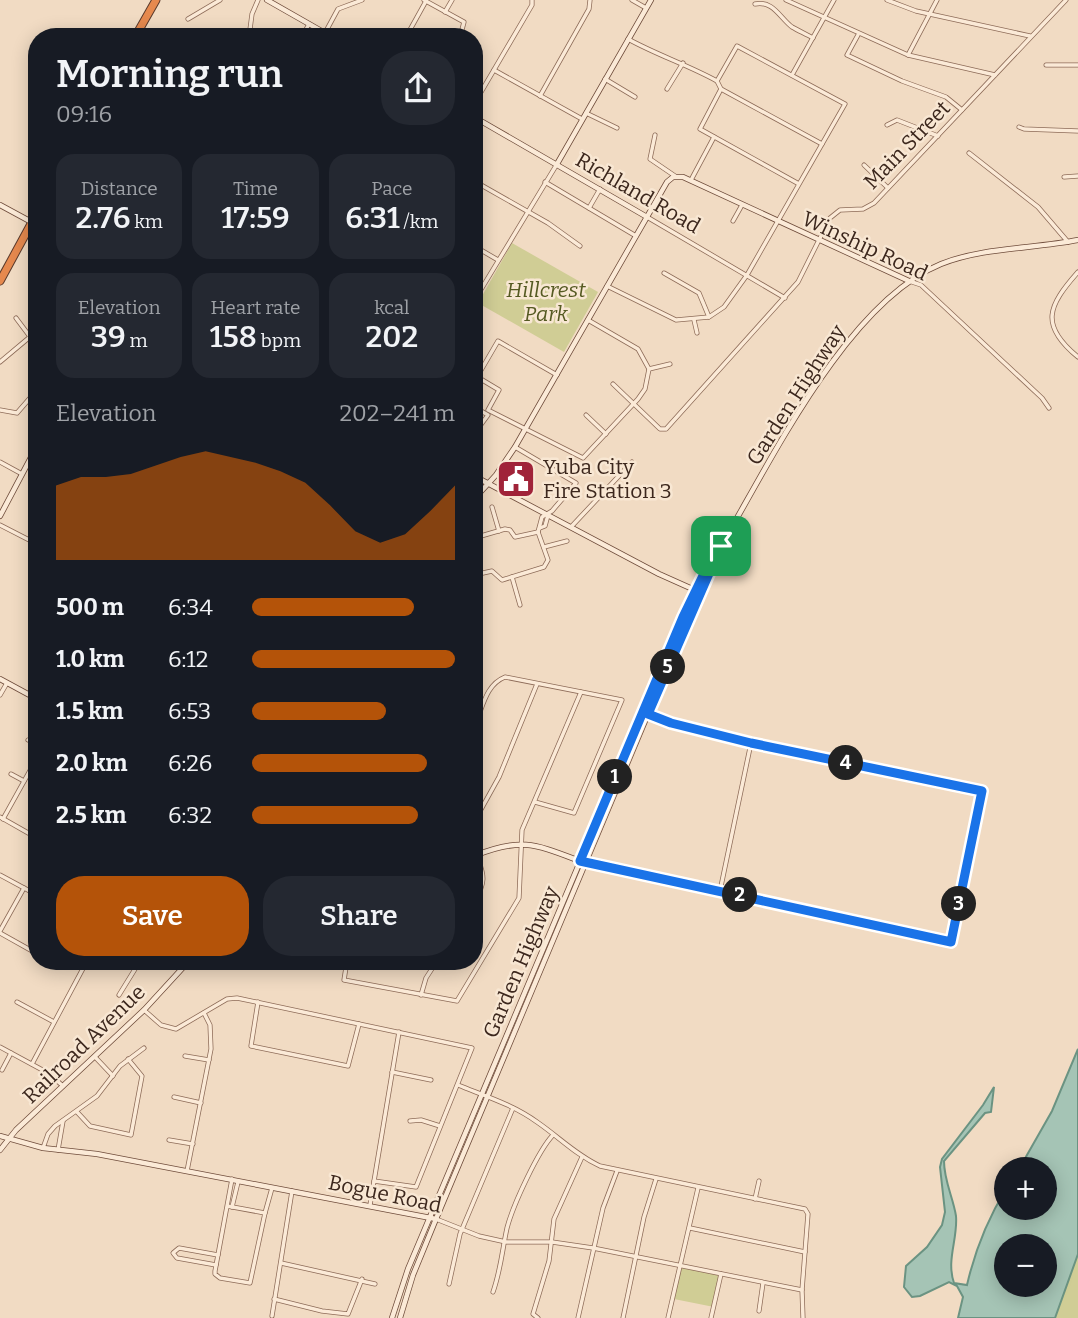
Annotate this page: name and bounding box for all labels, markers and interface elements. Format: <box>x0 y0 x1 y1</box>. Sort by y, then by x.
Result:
text: Morning run <box>56 51 283 97</box>
button: share <box>381 51 455 125</box>
street label: Main Street <box>858 95 956 195</box>
text: 09:16 <box>56 100 112 128</box>
street label: Richland Road <box>571 147 705 239</box>
text: Distance <box>81 177 158 200</box>
text: Time <box>233 177 278 200</box>
text: Pace <box>371 177 412 200</box>
text: 2.76 <box>76 200 130 236</box>
text: 17:59 <box>221 200 290 236</box>
text: 6:31 <box>345 200 400 236</box>
street label: Winship Road <box>798 206 932 286</box>
text: km <box>130 210 163 233</box>
text: /km <box>400 210 438 233</box>
park label: Hillcrest Park <box>506 277 586 327</box>
text: Elevation <box>78 296 161 319</box>
text: Heart rate <box>211 296 300 319</box>
text: kcal <box>374 296 410 319</box>
text: 39 <box>91 319 126 355</box>
text: 158 <box>210 319 257 355</box>
text: 202 <box>366 319 418 355</box>
street label: Garden Highway <box>741 319 852 470</box>
text: m <box>126 329 148 352</box>
text: bpm <box>257 329 301 352</box>
text: Elevation <box>56 399 156 427</box>
text: 202–241 m <box>340 399 455 427</box>
place label: Yuba City Fire Station 3 <box>543 454 672 504</box>
public building icon: Yuba City Fire Station 3 <box>495 458 537 500</box>
pin <box>691 516 751 576</box>
icon: arrive <box>702 527 740 565</box>
text: 500 m <box>56 593 124 621</box>
text: 6:34 <box>168 593 213 621</box>
text: 1.0 km <box>56 645 125 673</box>
text: 6:12 <box>168 645 208 673</box>
pin: 5 <box>650 650 686 684</box>
text: 5 <box>662 655 673 678</box>
text: 1.5 km <box>56 697 123 725</box>
text: 6:53 <box>168 697 211 725</box>
pin: 4 <box>828 746 864 780</box>
text: 2.0 km <box>56 749 127 777</box>
text: 6:26 <box>168 749 212 777</box>
text: 4 <box>840 751 851 774</box>
pin: 1 <box>598 760 632 794</box>
text: 1 <box>610 765 619 788</box>
text: 2.5 km <box>56 801 126 829</box>
text: 6:32 <box>168 801 212 829</box>
button: Save <box>56 876 249 956</box>
button: Share <box>263 876 455 956</box>
pin: 2 <box>722 878 758 912</box>
street label: Garden Highway <box>477 881 565 1042</box>
text: 2 <box>734 883 745 906</box>
pin: 3 <box>942 886 976 922</box>
text: 3 <box>953 892 964 915</box>
street label: Railroad Avenue <box>17 979 151 1109</box>
map controls <box>994 1157 1057 1297</box>
button: + <box>994 1157 1057 1220</box>
street label: Bogue Road <box>326 1169 444 1219</box>
button: − <box>994 1234 1057 1297</box>

